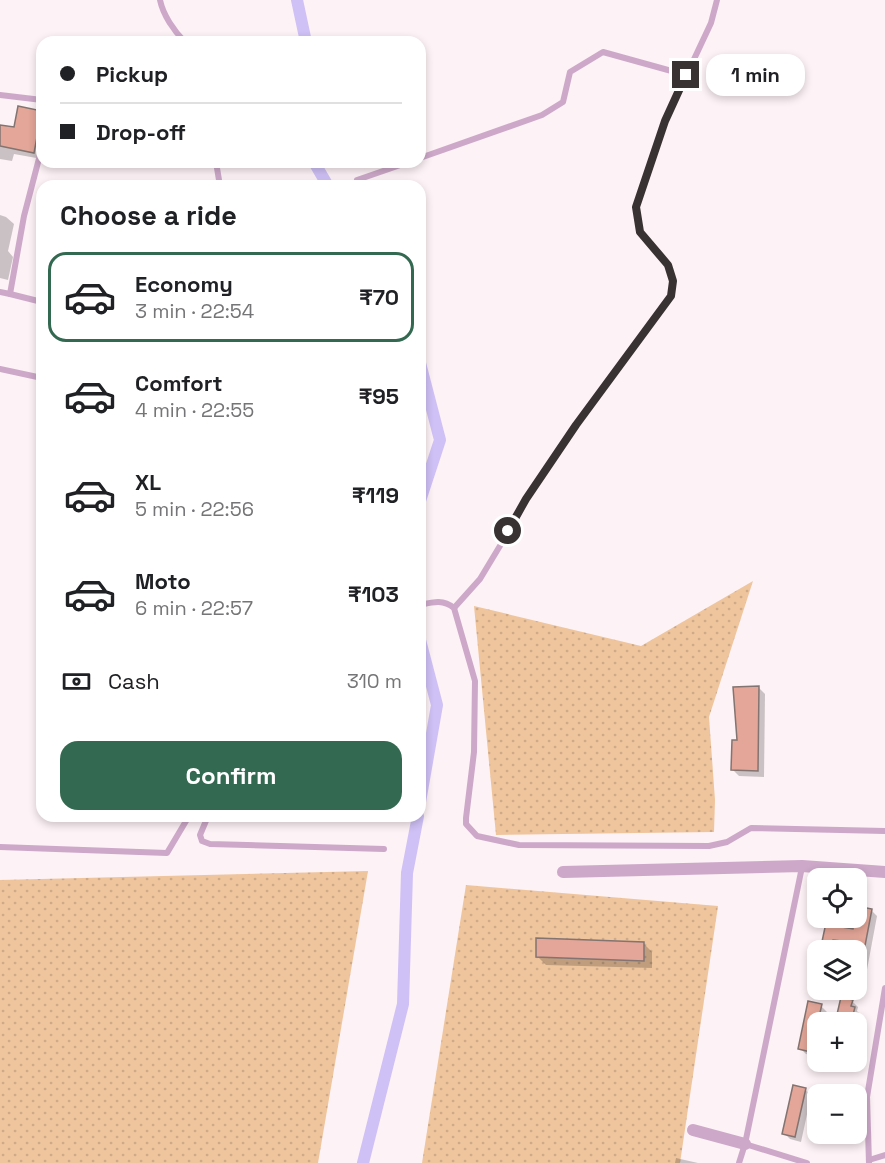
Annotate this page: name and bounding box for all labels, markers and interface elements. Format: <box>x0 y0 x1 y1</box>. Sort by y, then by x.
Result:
callout: 1 min <box>707 54 806 96</box>
text: Pickup <box>96 60 168 88</box>
route end <box>672 61 699 88</box>
text: 1 min <box>731 62 780 88</box>
text: Drop-off <box>96 118 186 146</box>
text: Choose a ride <box>60 198 237 233</box>
icon: car <box>63 270 117 324</box>
text: Economy <box>135 270 233 298</box>
text: ₹70 <box>359 283 399 311</box>
text: 3 min · 22:54 <box>135 298 254 324</box>
icon: car <box>63 369 117 423</box>
text: Comfort <box>135 369 223 397</box>
text: ₹95 <box>359 382 399 410</box>
text: 4 min · 22:55 <box>135 397 254 423</box>
icon: car <box>63 468 117 522</box>
text: XL <box>135 468 161 496</box>
text: ₹119 <box>352 481 399 509</box>
text: 5 min · 22:56 <box>135 496 254 522</box>
route start <box>494 517 521 544</box>
icon: car <box>63 567 117 621</box>
text: Moto <box>135 567 191 595</box>
text: ₹103 <box>348 580 399 608</box>
text: 6 min · 22:57 <box>135 595 253 621</box>
icon: cash <box>60 665 93 698</box>
text: Cash <box>108 667 160 695</box>
text: 310 m <box>347 668 402 694</box>
button: Confirm <box>60 741 402 810</box>
map controls <box>807 868 867 1144</box>
button: locate <box>807 868 867 928</box>
button: layers <box>807 940 867 1000</box>
button: + <box>807 1012 867 1072</box>
button: − <box>807 1084 867 1144</box>

